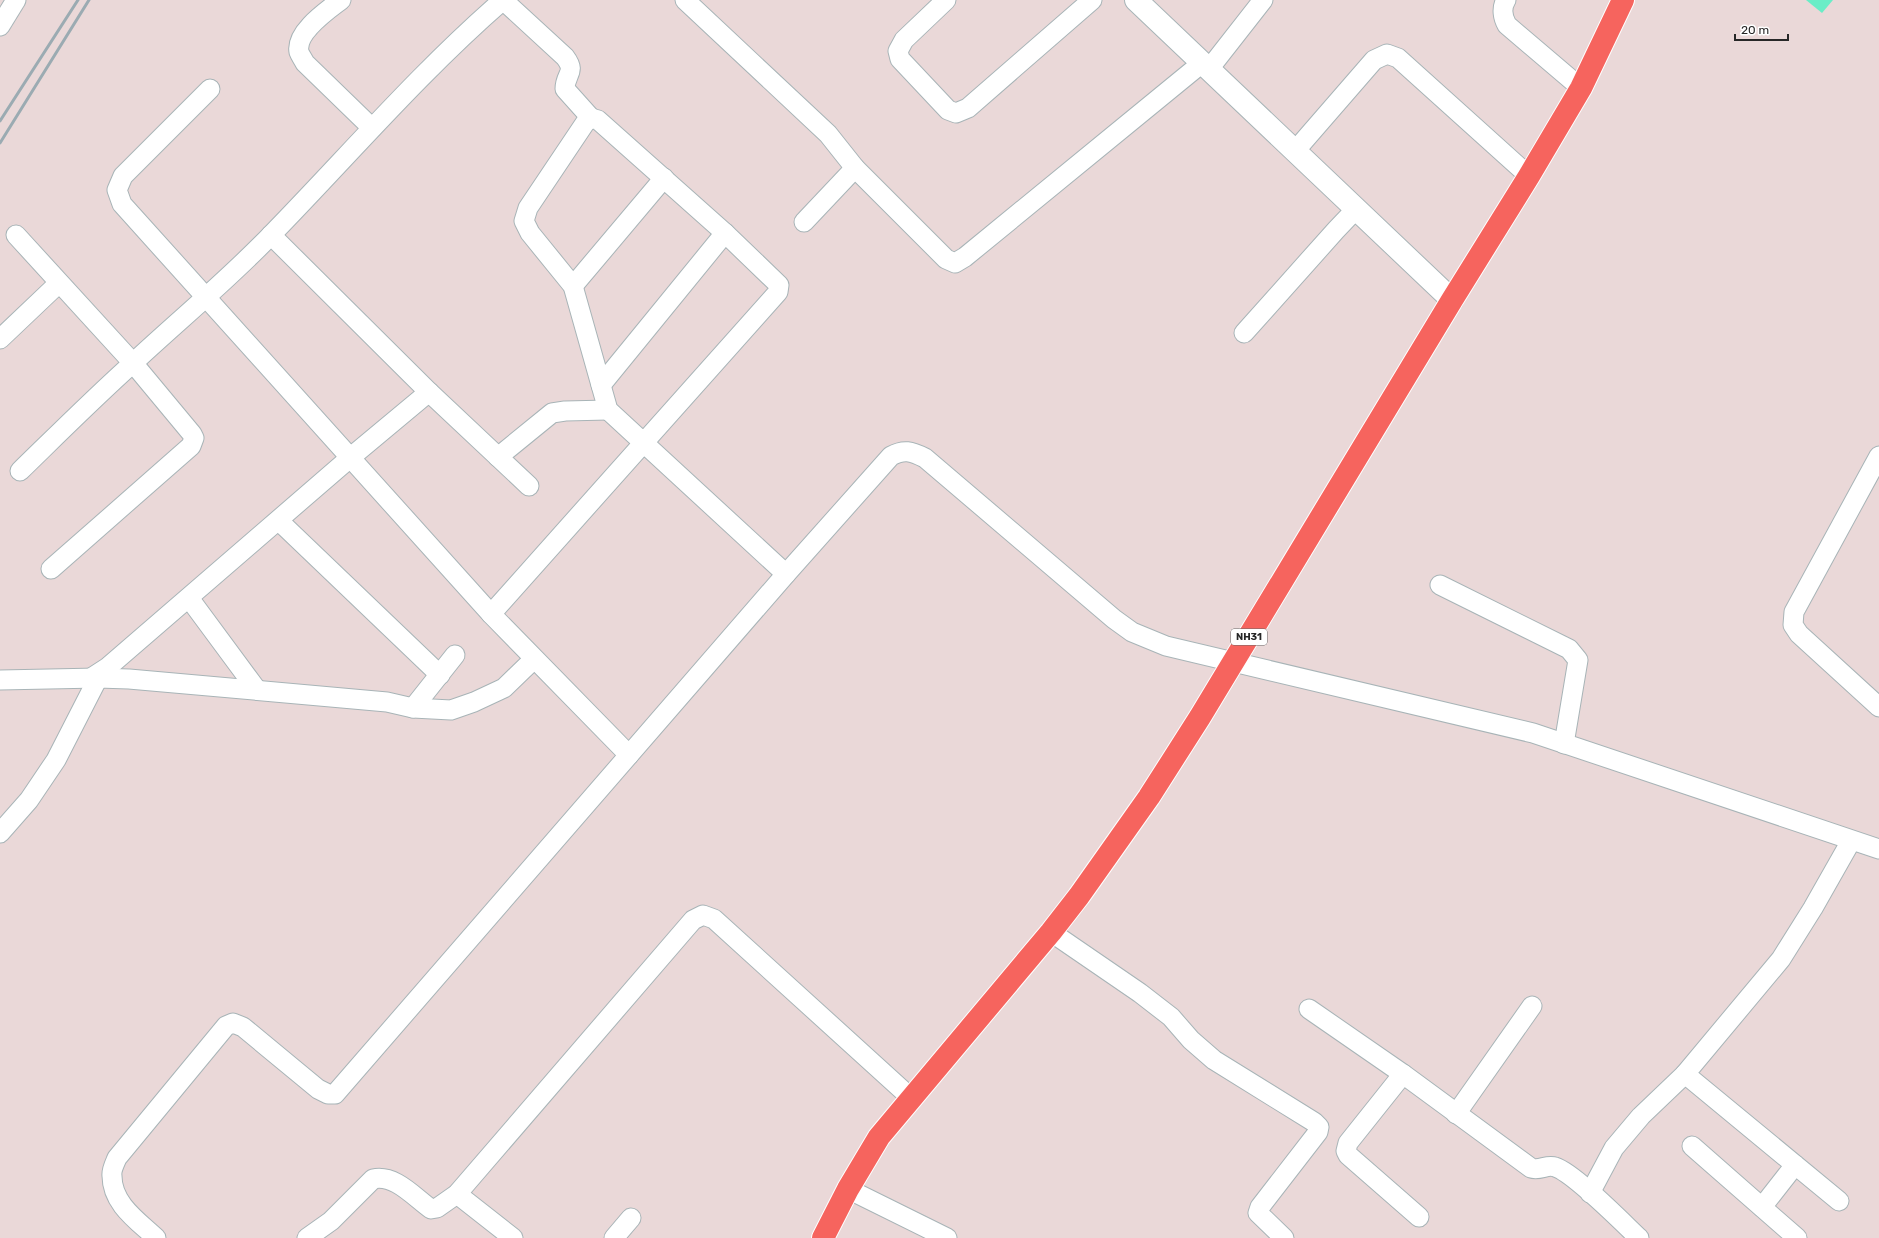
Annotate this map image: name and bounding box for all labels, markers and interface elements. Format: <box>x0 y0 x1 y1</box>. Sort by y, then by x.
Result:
scale bar <box>1735 16 1788 42</box>
text: 20 m <box>1741 23 1769 37</box>
road number: NH31 <box>1231 629 1267 645</box>

